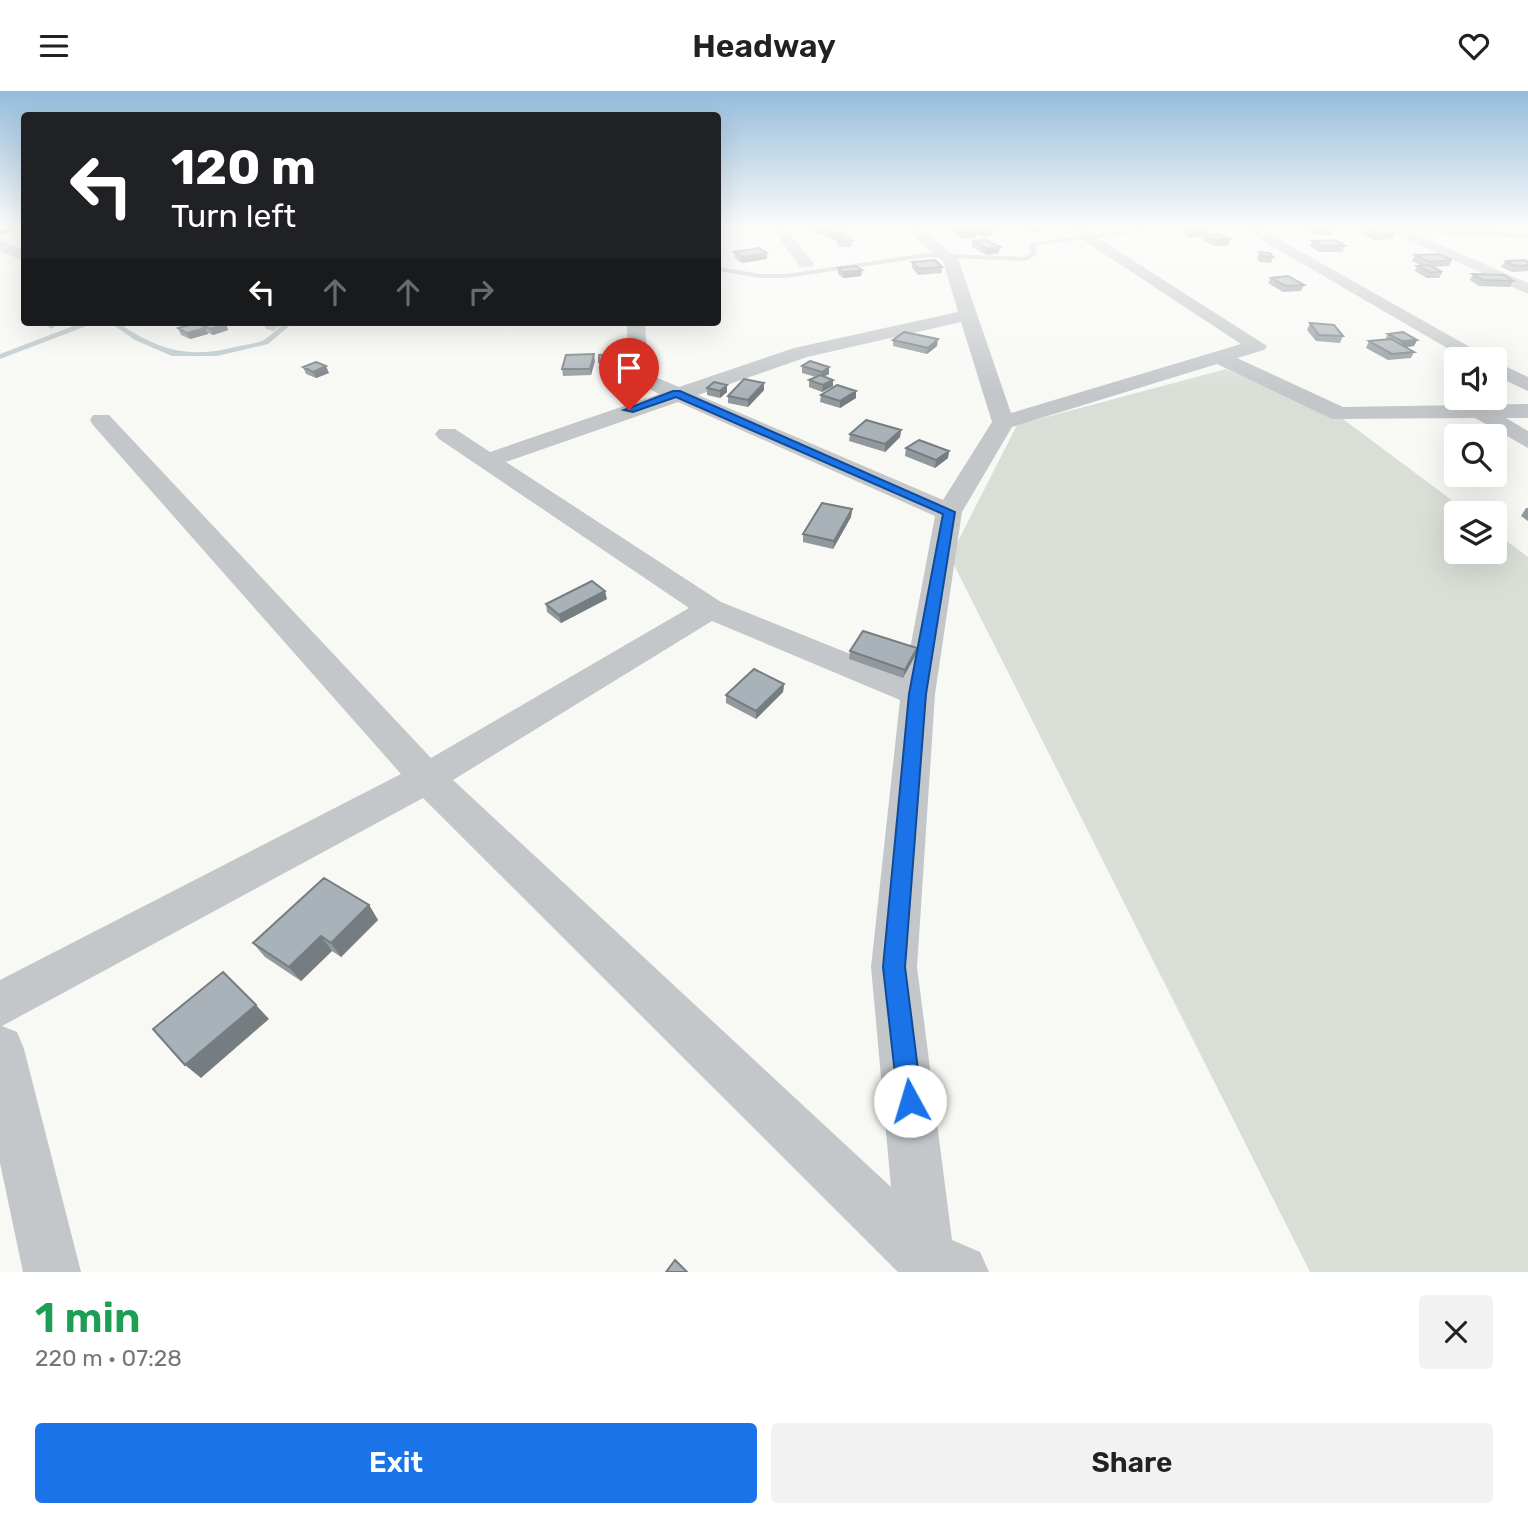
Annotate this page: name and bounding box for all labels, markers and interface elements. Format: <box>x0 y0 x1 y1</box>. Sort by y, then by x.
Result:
icon: menu <box>35 27 73 65</box>
text: Headway <box>692 27 836 65</box>
icon: heart <box>1455 27 1493 65</box>
text: 120 m <box>171 138 316 196</box>
icon: left <box>56 140 147 231</box>
text: Turn left <box>171 197 296 235</box>
icon: left <box>243 273 281 311</box>
icon: ahead <box>316 273 354 311</box>
icon: ahead <box>389 273 427 311</box>
icon: right <box>462 273 500 311</box>
pin <box>599 338 659 410</box>
map controls <box>1444 347 1507 564</box>
button: sound <box>1444 347 1507 410</box>
icon: arrive <box>610 349 648 387</box>
button: search <box>1444 424 1507 487</box>
button: layers <box>1444 501 1507 564</box>
position arrow <box>873 1064 947 1138</box>
text: 1 min <box>35 1293 141 1343</box>
button: close <box>1419 1295 1493 1369</box>
text: 220 m · 07:28 <box>35 1344 182 1372</box>
button: Exit <box>35 1423 757 1503</box>
button: Share <box>771 1423 1493 1503</box>

